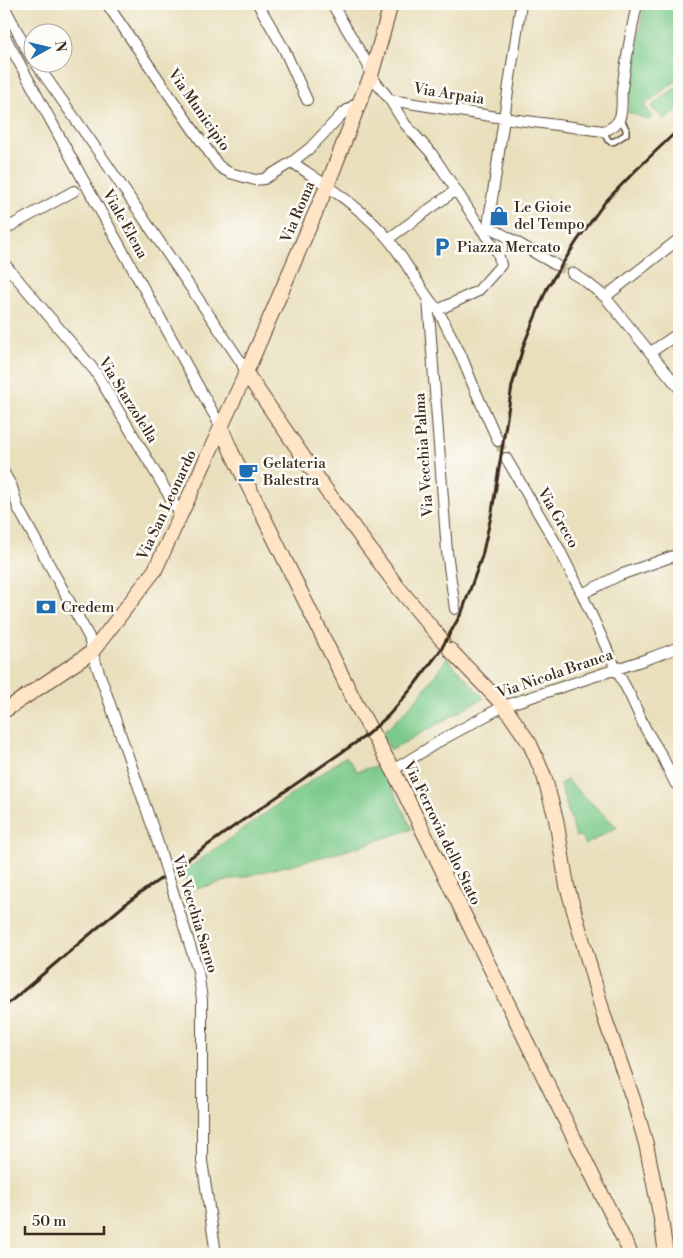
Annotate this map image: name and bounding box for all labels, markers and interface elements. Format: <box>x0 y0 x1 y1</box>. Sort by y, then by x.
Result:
north arrow <box>22 22 72 72</box>
text: N <box>50 40 70 53</box>
street label: Via Municipio <box>163 65 234 155</box>
street label: Via Arpaia <box>411 79 486 109</box>
street label: Via Roma <box>276 178 320 247</box>
street label: Viale Elena <box>98 185 152 262</box>
place label: Le Gioie del Tempo <box>514 198 585 234</box>
shop icon: Le Gioie del Tempo <box>488 205 510 227</box>
parking icon: Piazza Mercato <box>431 236 453 258</box>
place label: Piazza Mercato <box>457 238 561 257</box>
street label: Via Starzolella <box>93 353 162 447</box>
street label: Via Vecchia Palma <box>410 392 438 519</box>
street label: Via San Leonardo <box>133 447 201 564</box>
place label: Gelateria Balestra <box>262 454 326 490</box>
cafe icon: Gelateria Balestra <box>237 461 259 483</box>
street label: Via Greco <box>533 484 583 552</box>
bank icon: Credem <box>35 596 57 618</box>
place label: Credem <box>61 598 114 617</box>
street label: Via Nicola Branca <box>494 645 616 703</box>
street label: Via Ferrovia dello Stato <box>398 757 485 908</box>
street label: Via Vecchia Sarno <box>168 852 222 975</box>
scale bar <box>25 1203 104 1235</box>
text: 50 m <box>32 1212 66 1231</box>

